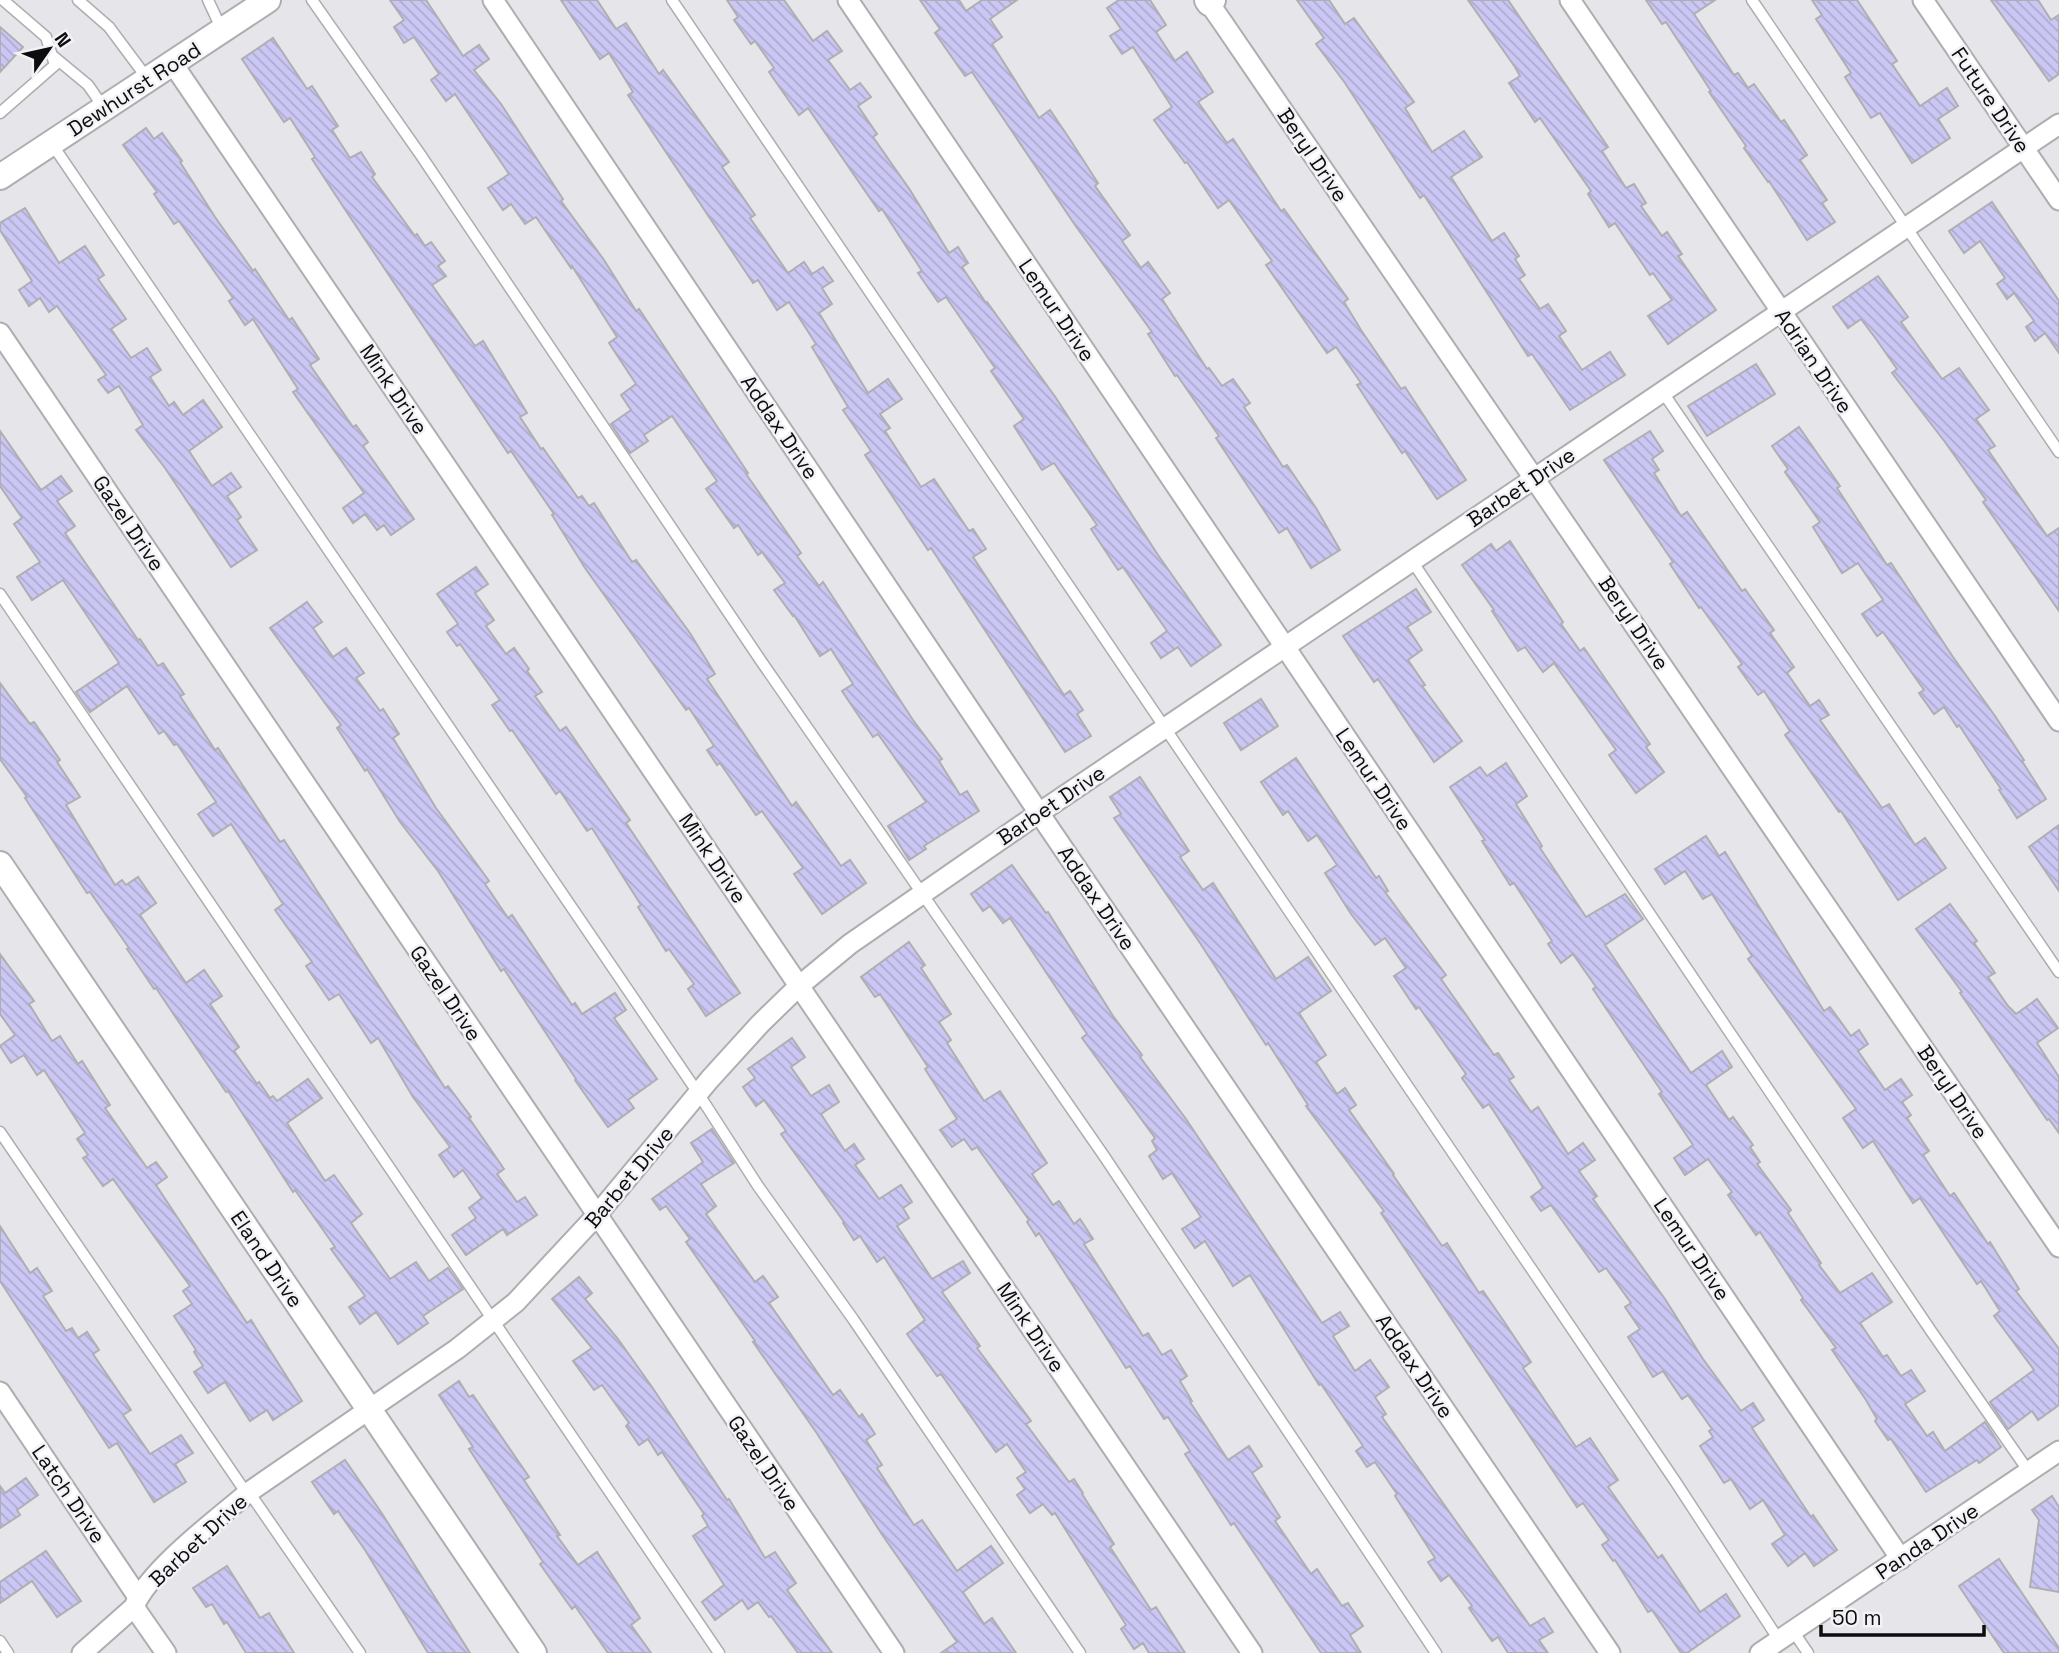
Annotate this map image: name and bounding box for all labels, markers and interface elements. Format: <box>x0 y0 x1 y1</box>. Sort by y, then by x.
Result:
north arrow <box>14 14 84 84</box>
text: N <box>49 28 77 52</box>
street label: Dewhurst Road <box>62 36 206 142</box>
street label: Future Drive <box>1946 42 2036 158</box>
street label: Beryl Drive <box>1272 103 1354 207</box>
street label: Lemur Drive <box>1013 253 1101 367</box>
street label: Adrian Drive <box>1769 304 1859 418</box>
street label: Mink Drive <box>354 339 434 439</box>
street label: Addax Drive <box>735 369 825 485</box>
street label: Barbet Drive <box>1462 441 1580 533</box>
street label: Gazel Drive <box>87 470 171 576</box>
street label: Beryl Drive <box>1593 571 1675 675</box>
street label: Lemur Drive <box>1330 722 1418 836</box>
street label: Barbet Drive <box>992 759 1110 851</box>
street label: Mink Drive <box>673 808 753 908</box>
street label: Addax Drive <box>1052 840 1142 956</box>
street label: Gazel Drive <box>404 940 488 1046</box>
street label: Beryl Drive <box>1912 1040 1994 1144</box>
street label: Barbet Drive <box>579 1121 679 1233</box>
street label: Lemur Drive <box>1648 1192 1736 1306</box>
street label: Eland Drive <box>225 1205 309 1313</box>
street label: Mink Drive <box>991 1277 1071 1377</box>
street label: Addax Drive <box>1370 1308 1460 1424</box>
street label: Gazel Drive <box>722 1410 806 1516</box>
street label: Latch Drive <box>26 1439 112 1549</box>
street label: Barbet Drive <box>143 1488 253 1592</box>
street label: Panda Drive <box>1870 1497 1984 1585</box>
scale bar <box>1821 1594 1984 1638</box>
text: 50 m <box>1832 1604 1882 1631</box>

